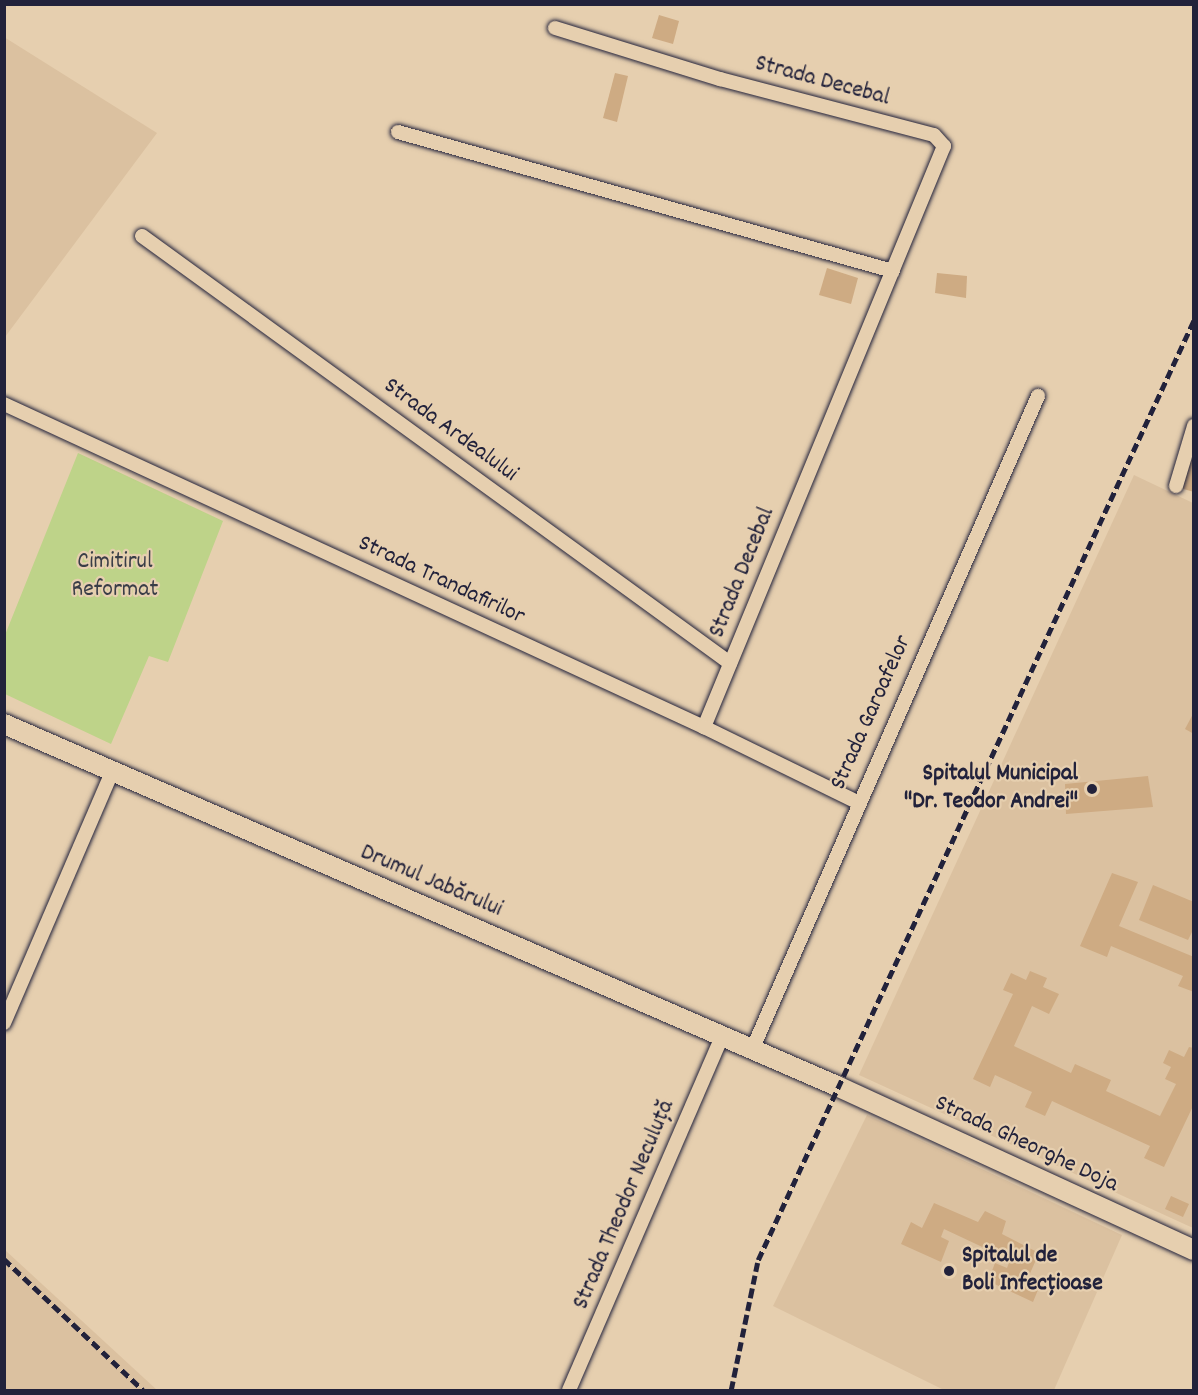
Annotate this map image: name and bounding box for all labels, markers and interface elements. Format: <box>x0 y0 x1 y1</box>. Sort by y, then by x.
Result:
street label: Strada Decebal <box>752 50 892 114</box>
street label: Strada Ardealului <box>377 373 523 489</box>
street label: Strada Decebal <box>704 504 782 642</box>
street label: Strada Trandafirilor <box>353 530 529 632</box>
park label: Cimitirul Reformat <box>72 549 158 605</box>
street label: Strada Garoafelor <box>825 631 919 795</box>
place label: Spitalul Municipal "Dr. Teodor Andrei" <box>904 761 1078 817</box>
marker: Spitalul Municipal "Dr. Teodor Andrei" <box>1083 780 1101 798</box>
street label: Drumul Jabărului <box>356 839 506 925</box>
street label: Strada Gheorghe Doja <box>930 1090 1122 1200</box>
street label: Strada Theodor Neculuță <box>568 1096 682 1314</box>
place label: Spitalul de Boli Infecțioase <box>962 1243 1103 1299</box>
marker: Spitalul de Boli Infecțioase <box>940 1262 958 1280</box>

